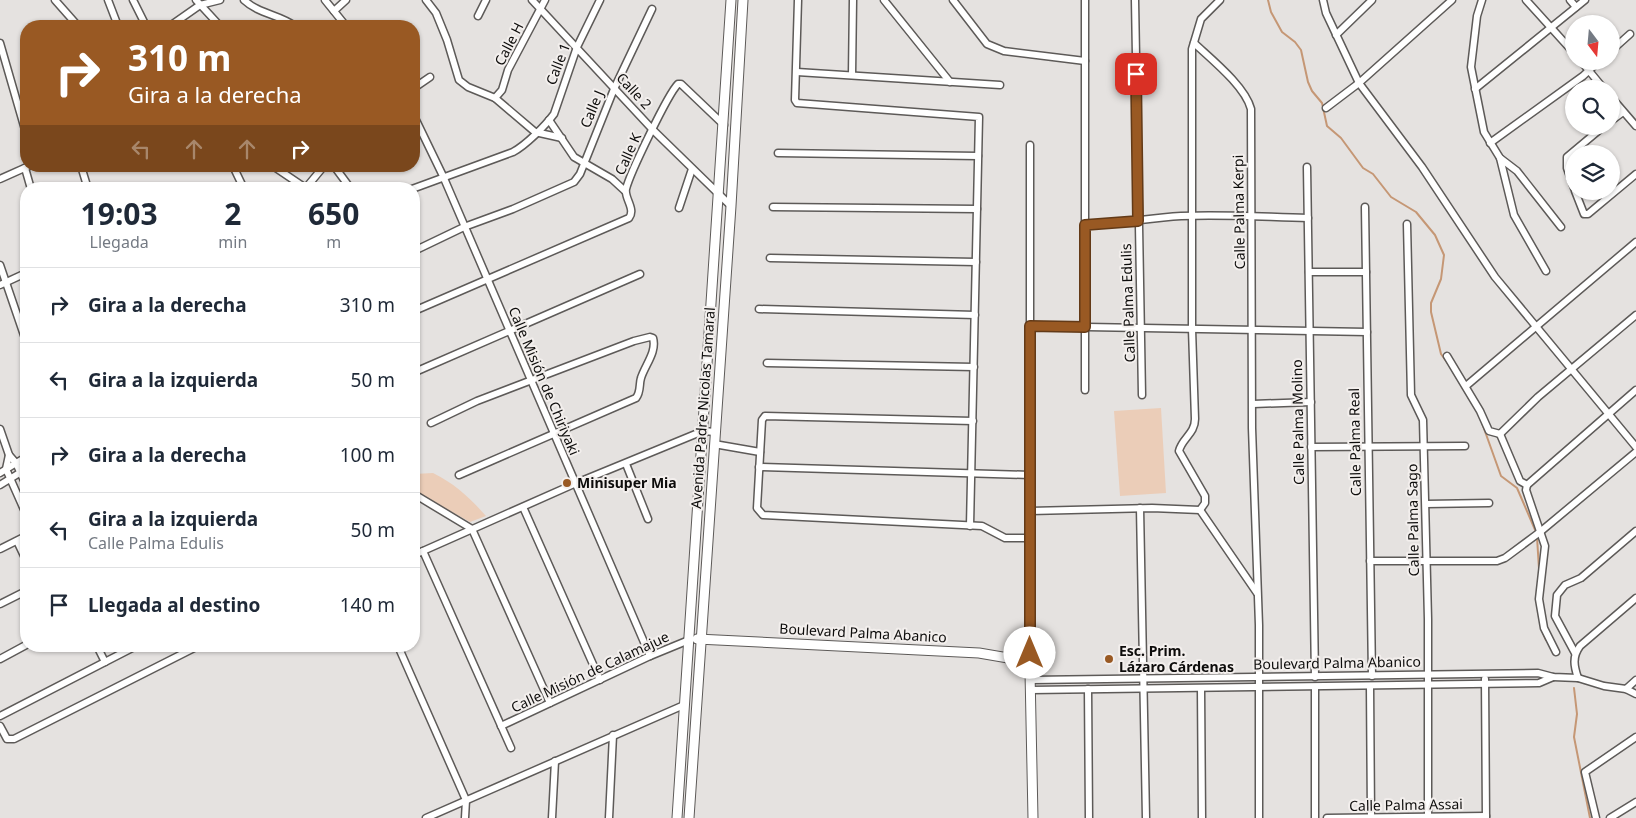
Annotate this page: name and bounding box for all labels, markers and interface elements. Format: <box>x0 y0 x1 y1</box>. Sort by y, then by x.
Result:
north arrow <box>1565 15 1620 70</box>
map controls <box>1565 15 1620 200</box>
street label: Calle H <box>490 19 527 69</box>
text: 310 m <box>128 34 231 81</box>
icon: right <box>45 40 110 105</box>
street label: Calle 1 <box>541 40 574 88</box>
pin <box>1115 53 1157 95</box>
icon: arrive <box>1122 60 1150 88</box>
street label: Calle 2 <box>613 68 656 113</box>
text: Gira a la derecha <box>128 79 302 109</box>
button: search <box>1565 80 1620 135</box>
street label: Calle J <box>575 87 608 131</box>
street label: Calle K <box>610 129 645 178</box>
icon: left <box>127 135 155 163</box>
icon: ahead <box>180 135 208 163</box>
icon: ahead <box>233 135 261 163</box>
icon: right <box>286 135 314 163</box>
button: layers <box>1565 145 1620 200</box>
street label: Calle Palma Kerpi <box>1228 155 1249 269</box>
text: 19:03 <box>81 193 158 234</box>
text: 2 <box>224 193 241 234</box>
text: 650 <box>308 193 359 234</box>
text: Llegada <box>90 231 149 253</box>
text: min <box>218 231 247 253</box>
text: m <box>326 231 341 253</box>
street label: Calle Palma Edulis <box>1116 243 1139 363</box>
icon: right <box>45 291 73 319</box>
text: Gira a la derecha <box>88 292 247 318</box>
text: 310 m <box>340 292 395 318</box>
street label: Calle Misión de Chiriyaki <box>505 304 584 458</box>
street label: Avenida Padre Nicolas Tamaral <box>686 307 719 509</box>
street label: Calle Palma Molino <box>1287 359 1308 485</box>
icon: left <box>45 366 73 394</box>
text: Gira a la izquierda <box>88 367 258 393</box>
text: 50 m <box>351 367 395 393</box>
street label: Calle Palma Real <box>1344 388 1365 496</box>
icon: right <box>45 441 73 469</box>
text: Gira a la derecha <box>88 442 247 468</box>
text: 100 m <box>340 442 395 468</box>
street label: Calle Palma Sago <box>1402 464 1423 576</box>
place label: Minisuper Mia <box>577 473 677 492</box>
marker: Minisuper Mia <box>561 477 573 489</box>
text: Gira a la izquierda <box>88 506 258 532</box>
icon: left <box>45 516 73 544</box>
text: 50 m <box>351 517 395 543</box>
text: Calle Palma Edulis <box>88 532 224 554</box>
icon: arrive <box>45 591 73 619</box>
text: Llegada al destino <box>88 592 260 618</box>
text: 140 m <box>340 592 395 618</box>
street label: Boulevard Palma Abanico <box>779 619 947 646</box>
street label: Calle Misión de Calamajue <box>508 626 672 717</box>
position arrow <box>1003 626 1055 678</box>
place label: Esc. Prim. Lázaro Cárdenas <box>1119 641 1234 676</box>
street label: Boulevard Palma Abanico <box>1253 652 1421 673</box>
marker: Esc. Prim. Lázaro Cárdenas <box>1103 653 1115 665</box>
street label: Calle Palma Assai <box>1349 794 1463 815</box>

